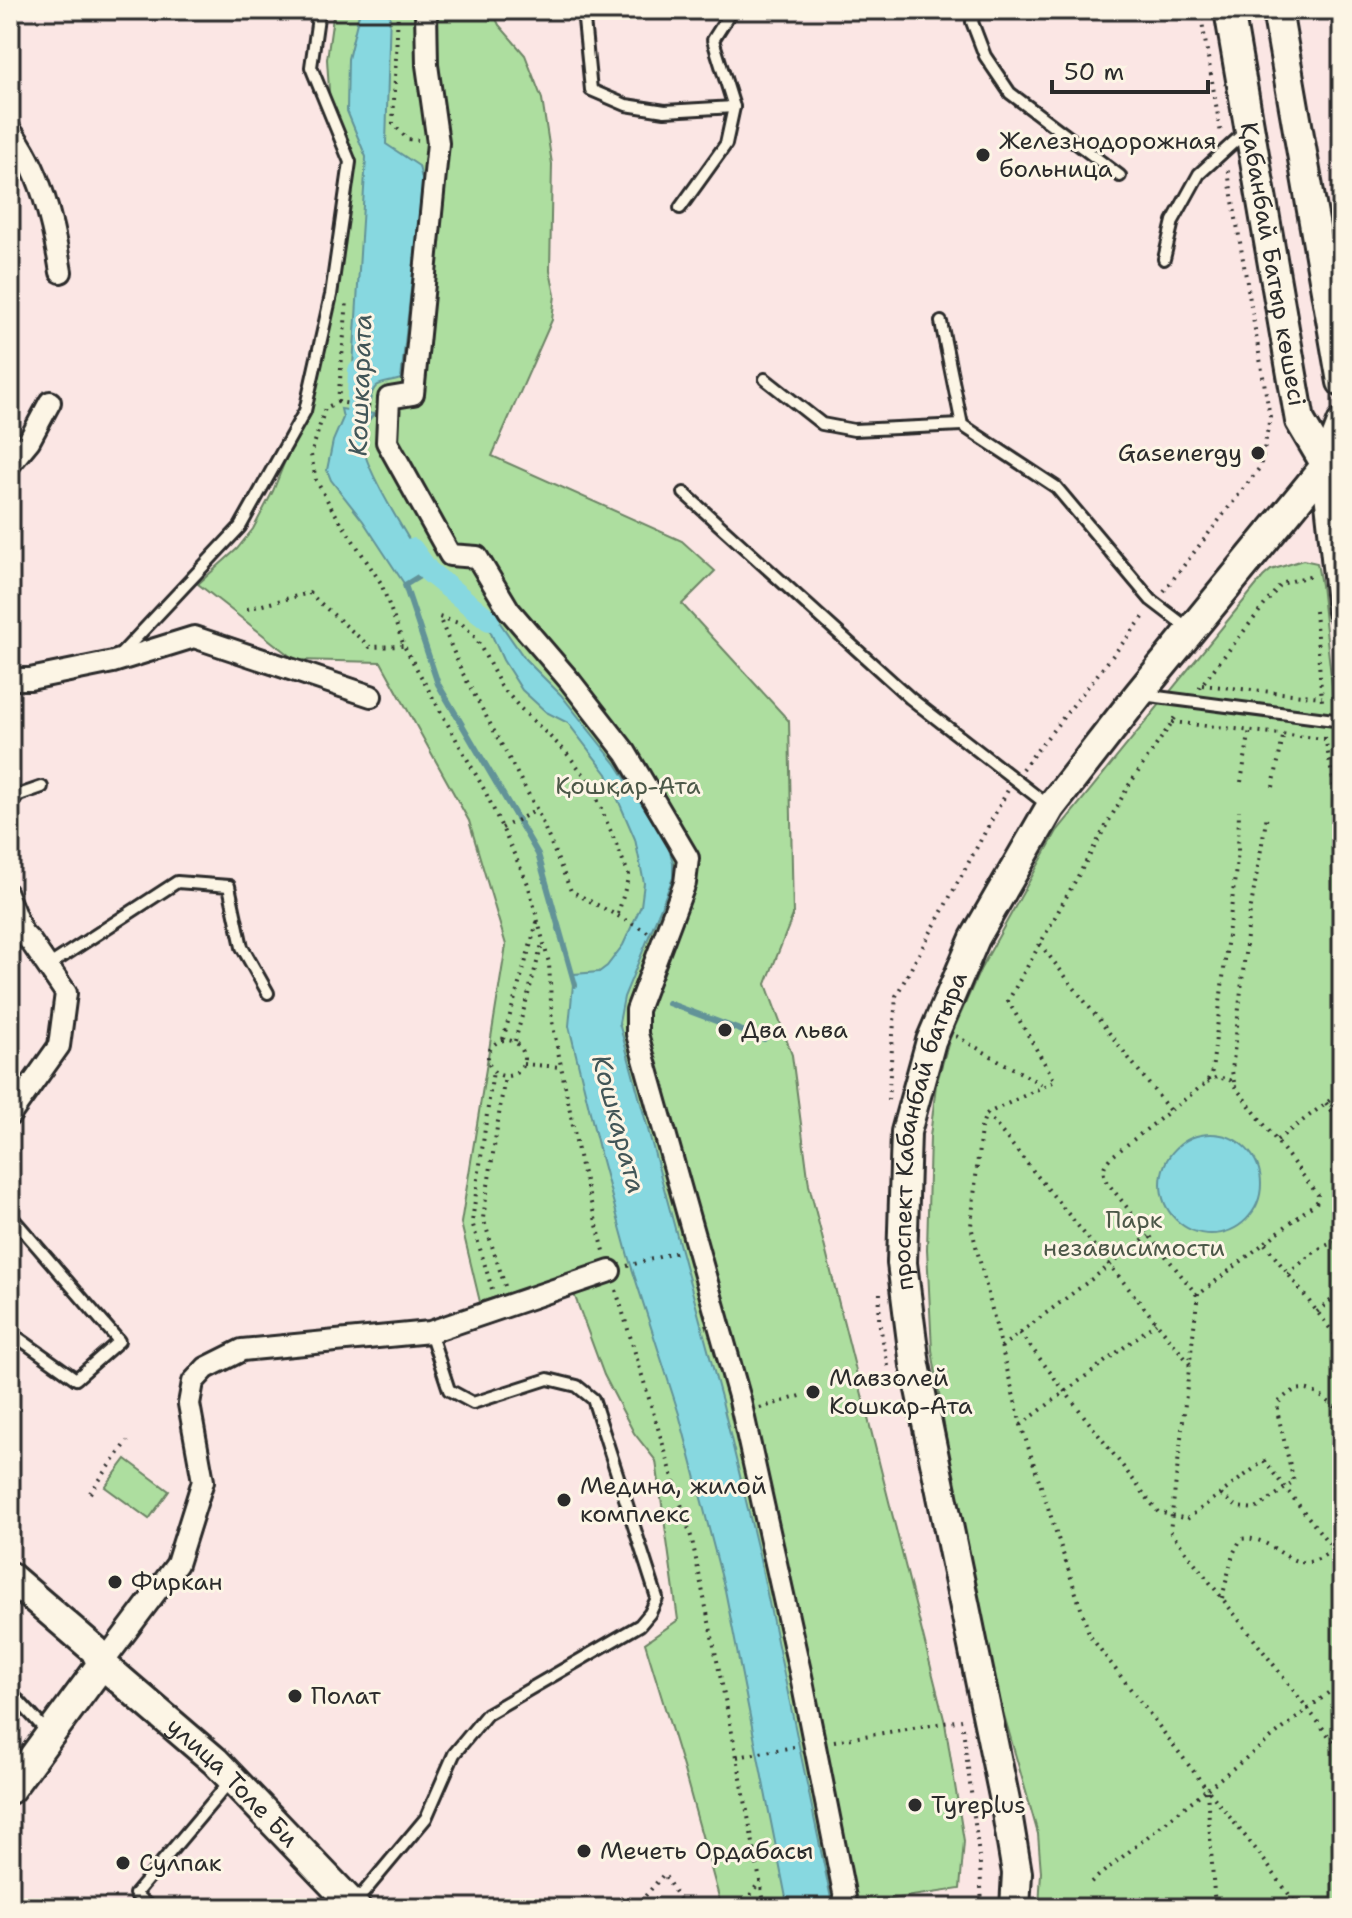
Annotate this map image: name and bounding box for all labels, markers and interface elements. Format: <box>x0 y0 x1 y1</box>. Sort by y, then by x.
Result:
scale bar <box>1052 44 1208 94</box>
text: 50 m <box>1064 56 1124 88</box>
street label: Қабанбай Батыр көшесі <box>1233 120 1313 409</box>
place label: Железнодорожная больница <box>999 125 1217 185</box>
marker: Железнодорожная больница <box>974 146 992 164</box>
water label: Кошкарата <box>340 313 379 457</box>
place label: Gasenergy <box>1118 437 1242 469</box>
marker: Gasenergy <box>1249 444 1267 462</box>
park label: Қошқар-Ата <box>555 770 701 802</box>
street label: проспект Кабанбай батыра <box>886 966 975 1293</box>
place label: Два льва <box>741 1014 848 1046</box>
marker: Два льва <box>716 1021 734 1039</box>
water label: Кошкарата <box>584 1050 655 1197</box>
park label: Парк независимости <box>1043 1204 1225 1264</box>
place label: Мавзолей Кошкар-Ата <box>829 1362 973 1422</box>
marker: Мавзолей Кошкар-Ата <box>804 1383 822 1401</box>
place label: Медина, жилой комплекс <box>580 1470 767 1530</box>
marker: Медина, жилой комплекс <box>555 1491 573 1509</box>
place label: Фиркан <box>131 1566 223 1598</box>
marker: Фиркан <box>106 1573 124 1591</box>
place label: Полат <box>311 1680 381 1712</box>
marker: Полат <box>286 1687 304 1705</box>
street label: улица Толе Би <box>160 1710 305 1854</box>
place label: Tyreplus <box>931 1789 1026 1821</box>
marker: Tyreplus <box>906 1796 924 1814</box>
place label: Мечеть Ордабасы <box>600 1835 813 1867</box>
marker: Мечеть Ордабасы <box>575 1842 593 1860</box>
place label: Сулпак <box>139 1847 222 1879</box>
marker: Сулпак <box>114 1854 132 1872</box>

